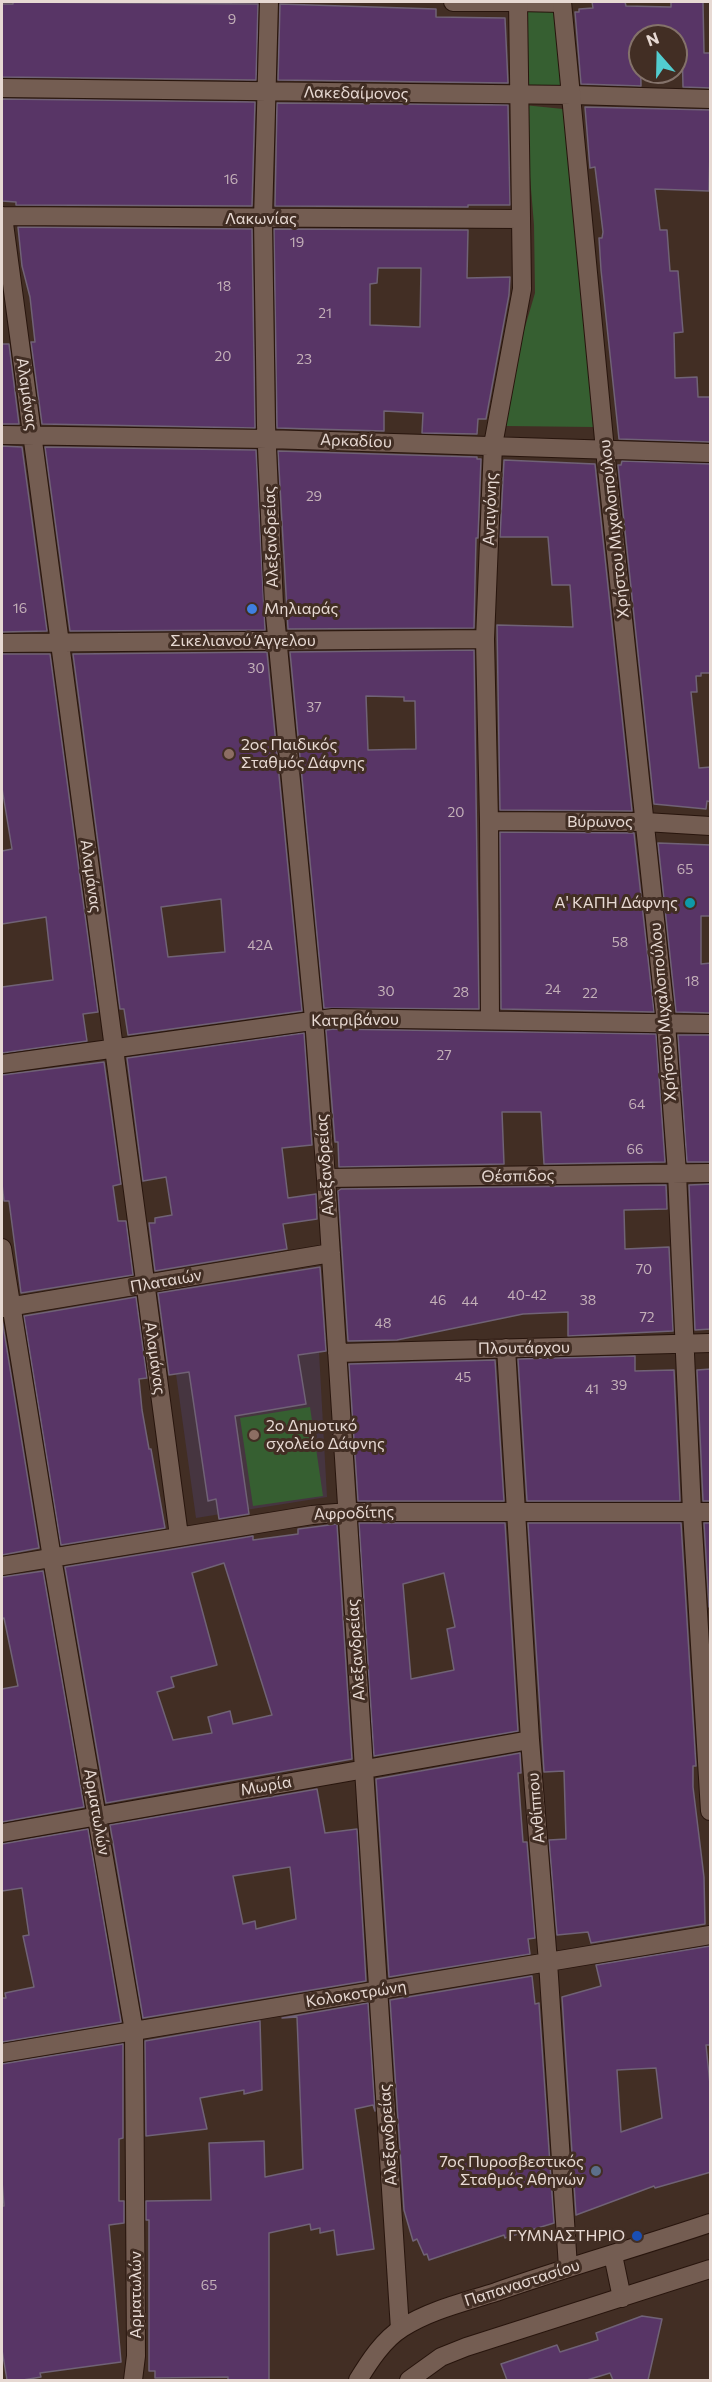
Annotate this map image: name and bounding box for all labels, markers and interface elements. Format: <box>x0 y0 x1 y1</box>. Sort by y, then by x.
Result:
house number: 9 <box>228 11 236 27</box>
north arrow <box>628 24 688 84</box>
text: N <box>643 28 661 49</box>
street label: Λακεδαίμονος <box>303 82 409 104</box>
house number: 16 <box>224 171 238 187</box>
street label: Λακωνίας <box>225 209 297 229</box>
house number: 19 <box>290 234 304 250</box>
house number: 18 <box>217 278 231 294</box>
house number: 21 <box>318 305 332 321</box>
house number: 20 <box>215 348 231 364</box>
house number: 23 <box>296 351 312 367</box>
street label: Αλαμάνας <box>12 356 42 432</box>
street label: Αρκαδίου <box>320 430 392 452</box>
street label: Χρήστου Μιχαλοπούλου <box>595 439 633 619</box>
street label: Αντιγόνης <box>479 472 501 546</box>
street label: Αλεξανδρείας <box>260 486 282 588</box>
house number: 29 <box>306 488 322 504</box>
place label: Μηλιαράς <box>264 599 338 619</box>
house number: 16 <box>13 600 27 616</box>
marker: Μηλιαράς <box>245 602 259 616</box>
street label: Σικελιανού Άγγελου <box>170 631 316 651</box>
house number: 30 <box>247 660 265 676</box>
house number: 37 <box>306 699 322 715</box>
place label: 2ος Παιδικός Σταθμός Δάφνης <box>241 735 365 773</box>
marker: 2ος Παιδικός Σταθμός Δάφνης <box>222 747 236 761</box>
house number: 20 <box>448 804 464 820</box>
street label: Βύρωνος <box>567 812 633 832</box>
street label: Αλαμάνας <box>76 838 106 914</box>
house number: 65 <box>677 861 693 877</box>
place label: Α' ΚΑΠΗ Δάφνης <box>555 893 678 913</box>
marker: Α' ΚΑΠΗ Δάφνης <box>683 896 697 910</box>
street label: Χρήστου Μιχαλοπούλου <box>646 922 680 1102</box>
house number: 58 <box>612 934 628 950</box>
house number: 42Α <box>247 937 273 953</box>
house number: 18 <box>685 973 699 989</box>
house number: 24 <box>545 981 561 997</box>
house number: 30 <box>377 983 395 999</box>
house number: 28 <box>453 984 469 1000</box>
house number: 22 <box>582 985 598 1001</box>
street label: Κατριβάνου <box>311 1010 399 1030</box>
house number: 27 <box>436 1047 452 1063</box>
house number: 64 <box>629 1096 645 1112</box>
street label: Αλεξανδρείας <box>312 1113 338 1217</box>
house number: 66 <box>627 1141 643 1157</box>
street label: Θέσπιδος <box>481 1166 555 1186</box>
house number: 70 <box>636 1261 652 1277</box>
street label: Πλαταιών <box>129 1265 203 1297</box>
house number: 40-42 <box>507 1287 547 1303</box>
house number: 46 <box>430 1292 446 1308</box>
house number: 38 <box>580 1292 596 1308</box>
house number: 44 <box>462 1293 478 1309</box>
house number: 72 <box>639 1309 655 1325</box>
house number: 48 <box>375 1315 391 1331</box>
street label: Αλαμάνας <box>140 1320 170 1396</box>
street label: Πλουτάρχου <box>478 1338 570 1358</box>
house number: 45 <box>455 1369 471 1385</box>
house number: 39 <box>611 1377 627 1393</box>
house number: 41 <box>585 1381 599 1397</box>
place label: 2ο Δημοτικό σχολείο Δάφνης <box>266 1416 385 1454</box>
marker: 2ο Δημοτικό σχολείο Δάφνης <box>247 1428 261 1442</box>
street label: Αφροδίτης <box>313 1502 395 1524</box>
street label: Αλεξανδρείας <box>343 1598 369 1702</box>
street label: Αρματωλών <box>80 1767 114 1857</box>
street label: Μωρία <box>239 1772 293 1800</box>
street label: Ανθίππου <box>523 1772 549 1844</box>
street label: Κολοκοτρώνη <box>304 1977 408 2011</box>
street label: Αλεξανδρείας <box>375 2083 401 2187</box>
place label: 7ος Πυροσβεστικός Σταθμός Αθηνών <box>440 2152 584 2190</box>
marker: 7ος Πυροσβεστικός Σταθμός Αθηνών <box>589 2164 603 2178</box>
place label: ΓΥΜΝΑΣΤΗΡΙΟ <box>508 2226 625 2246</box>
marker: ΓΥΜΝΑΣΤΗΡΙΟ <box>630 2229 644 2243</box>
street label: Αρματωλών <box>126 2251 146 2339</box>
street label: Παπαναστασίου <box>462 2255 582 2311</box>
house number: 65 <box>201 2277 217 2293</box>

